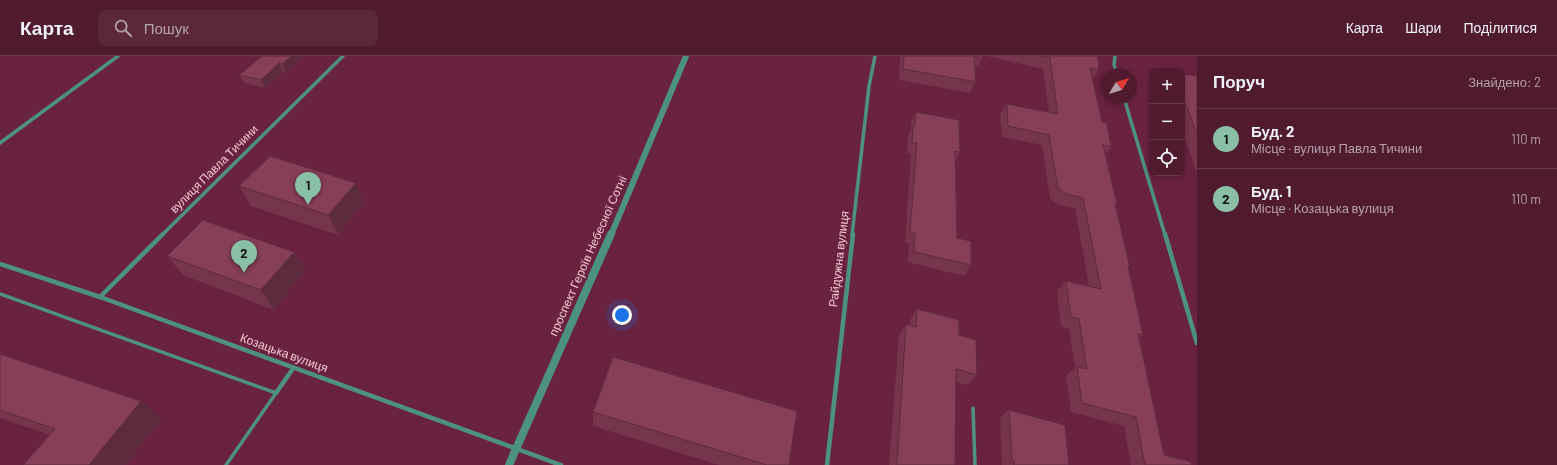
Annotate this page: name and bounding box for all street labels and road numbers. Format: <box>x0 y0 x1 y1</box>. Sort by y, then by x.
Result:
street label: вулиця Павла Тичини <box>166 121 261 216</box>
street label: проспект Героїв Небесної Сотні <box>545 173 630 338</box>
street label: Райдужна вулиця <box>825 210 852 308</box>
street label: Козацька вулиця <box>238 330 330 375</box>

